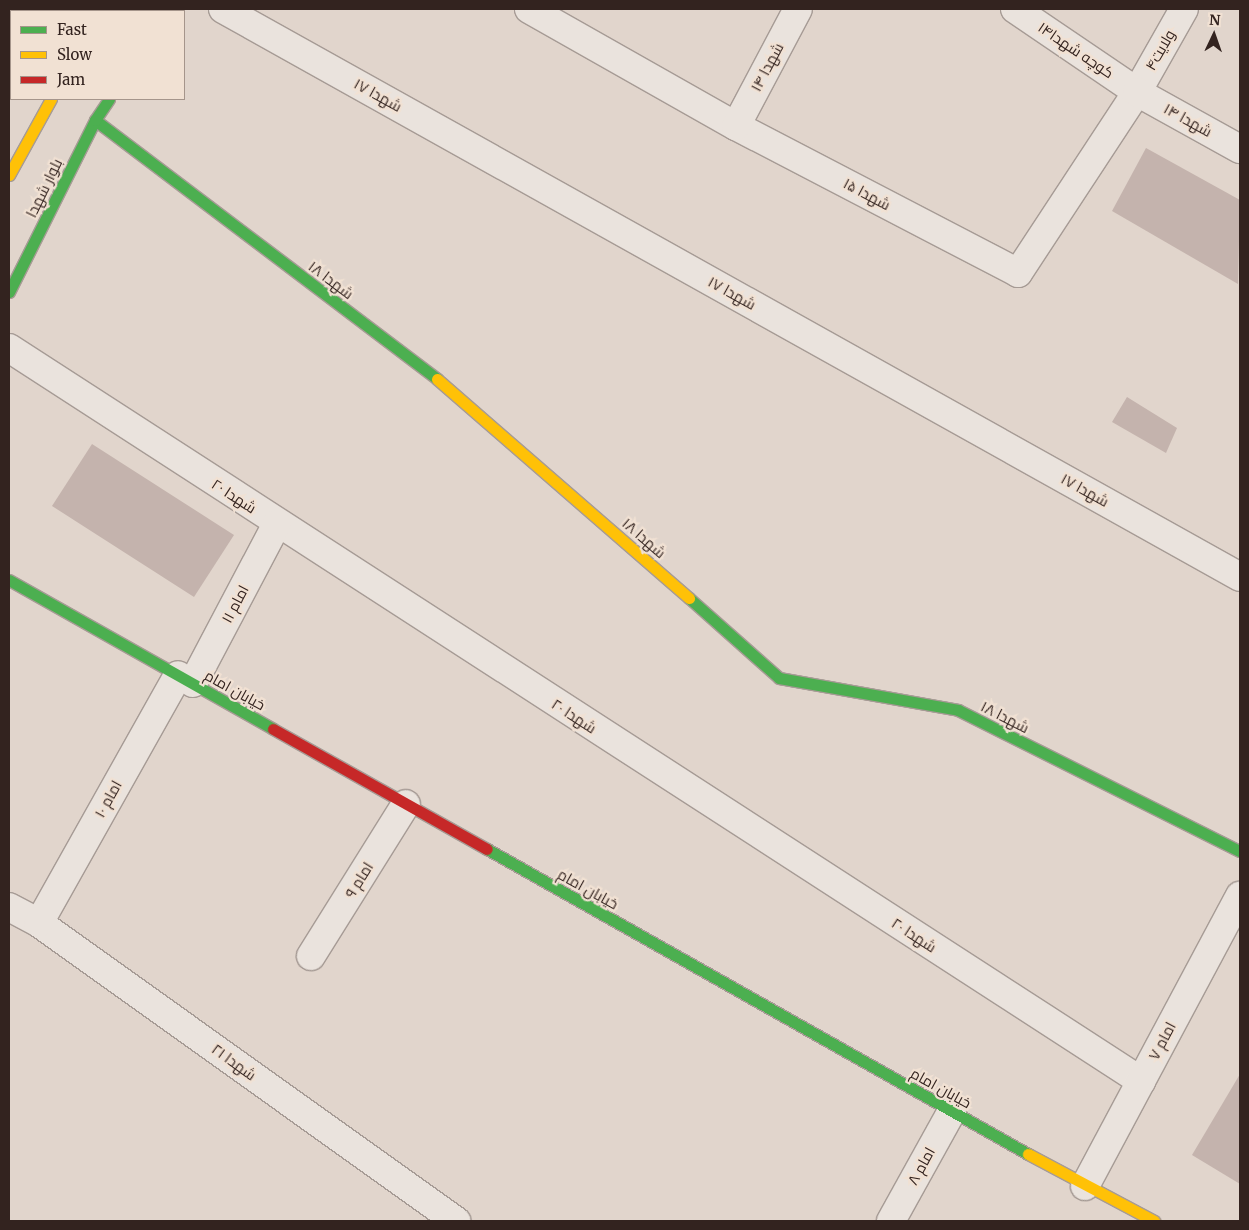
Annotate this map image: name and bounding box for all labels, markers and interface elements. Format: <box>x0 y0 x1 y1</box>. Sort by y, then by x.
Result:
legend <box>10 10 185 100</box>
north arrow <box>1189 10 1239 60</box>
text: N <box>1209 11 1221 29</box>
street label: کوچه شهدا۱۴ <box>1035 18 1117 82</box>
text: Fast <box>57 20 87 39</box>
street label: ولایت۴ <box>1141 26 1179 74</box>
street label: شهدا ۱۴ <box>747 40 787 94</box>
text: Slow <box>57 45 92 64</box>
text: Jam <box>57 70 85 89</box>
street label: شهدا ۱۷ <box>351 75 405 115</box>
street label: شهدا ۱۴ <box>1161 99 1215 141</box>
street label: بلوار شهدا <box>22 156 66 220</box>
street label: شهدا ۱۵ <box>840 174 894 214</box>
street label: شهدا ۱۸ <box>305 257 357 303</box>
street label: شهدا ۱۷ <box>705 273 759 313</box>
street label: شهدا ۱۷ <box>1058 470 1112 510</box>
street label: شهدا ۲۰ <box>208 475 260 517</box>
street label: شهدا ۱۸ <box>619 514 669 562</box>
street label: امام ۱۱ <box>218 582 252 626</box>
street label: خیابان امام <box>202 666 268 714</box>
street label: شهدا ۲۰ <box>548 695 600 737</box>
street label: شهدا ۱۸ <box>978 697 1032 737</box>
street label: امام ۱۰ <box>91 777 125 821</box>
street label: امام ۹ <box>341 859 377 901</box>
street label: خیابان امام <box>555 865 621 913</box>
street label: شهدا ۲۰ <box>888 914 940 956</box>
street label: امام ۷ <box>1145 1019 1179 1063</box>
street label: شهدا ۲۱ <box>208 1040 260 1084</box>
street label: خیابان امام <box>908 1064 974 1112</box>
street label: امام ۸ <box>903 1144 939 1188</box>

